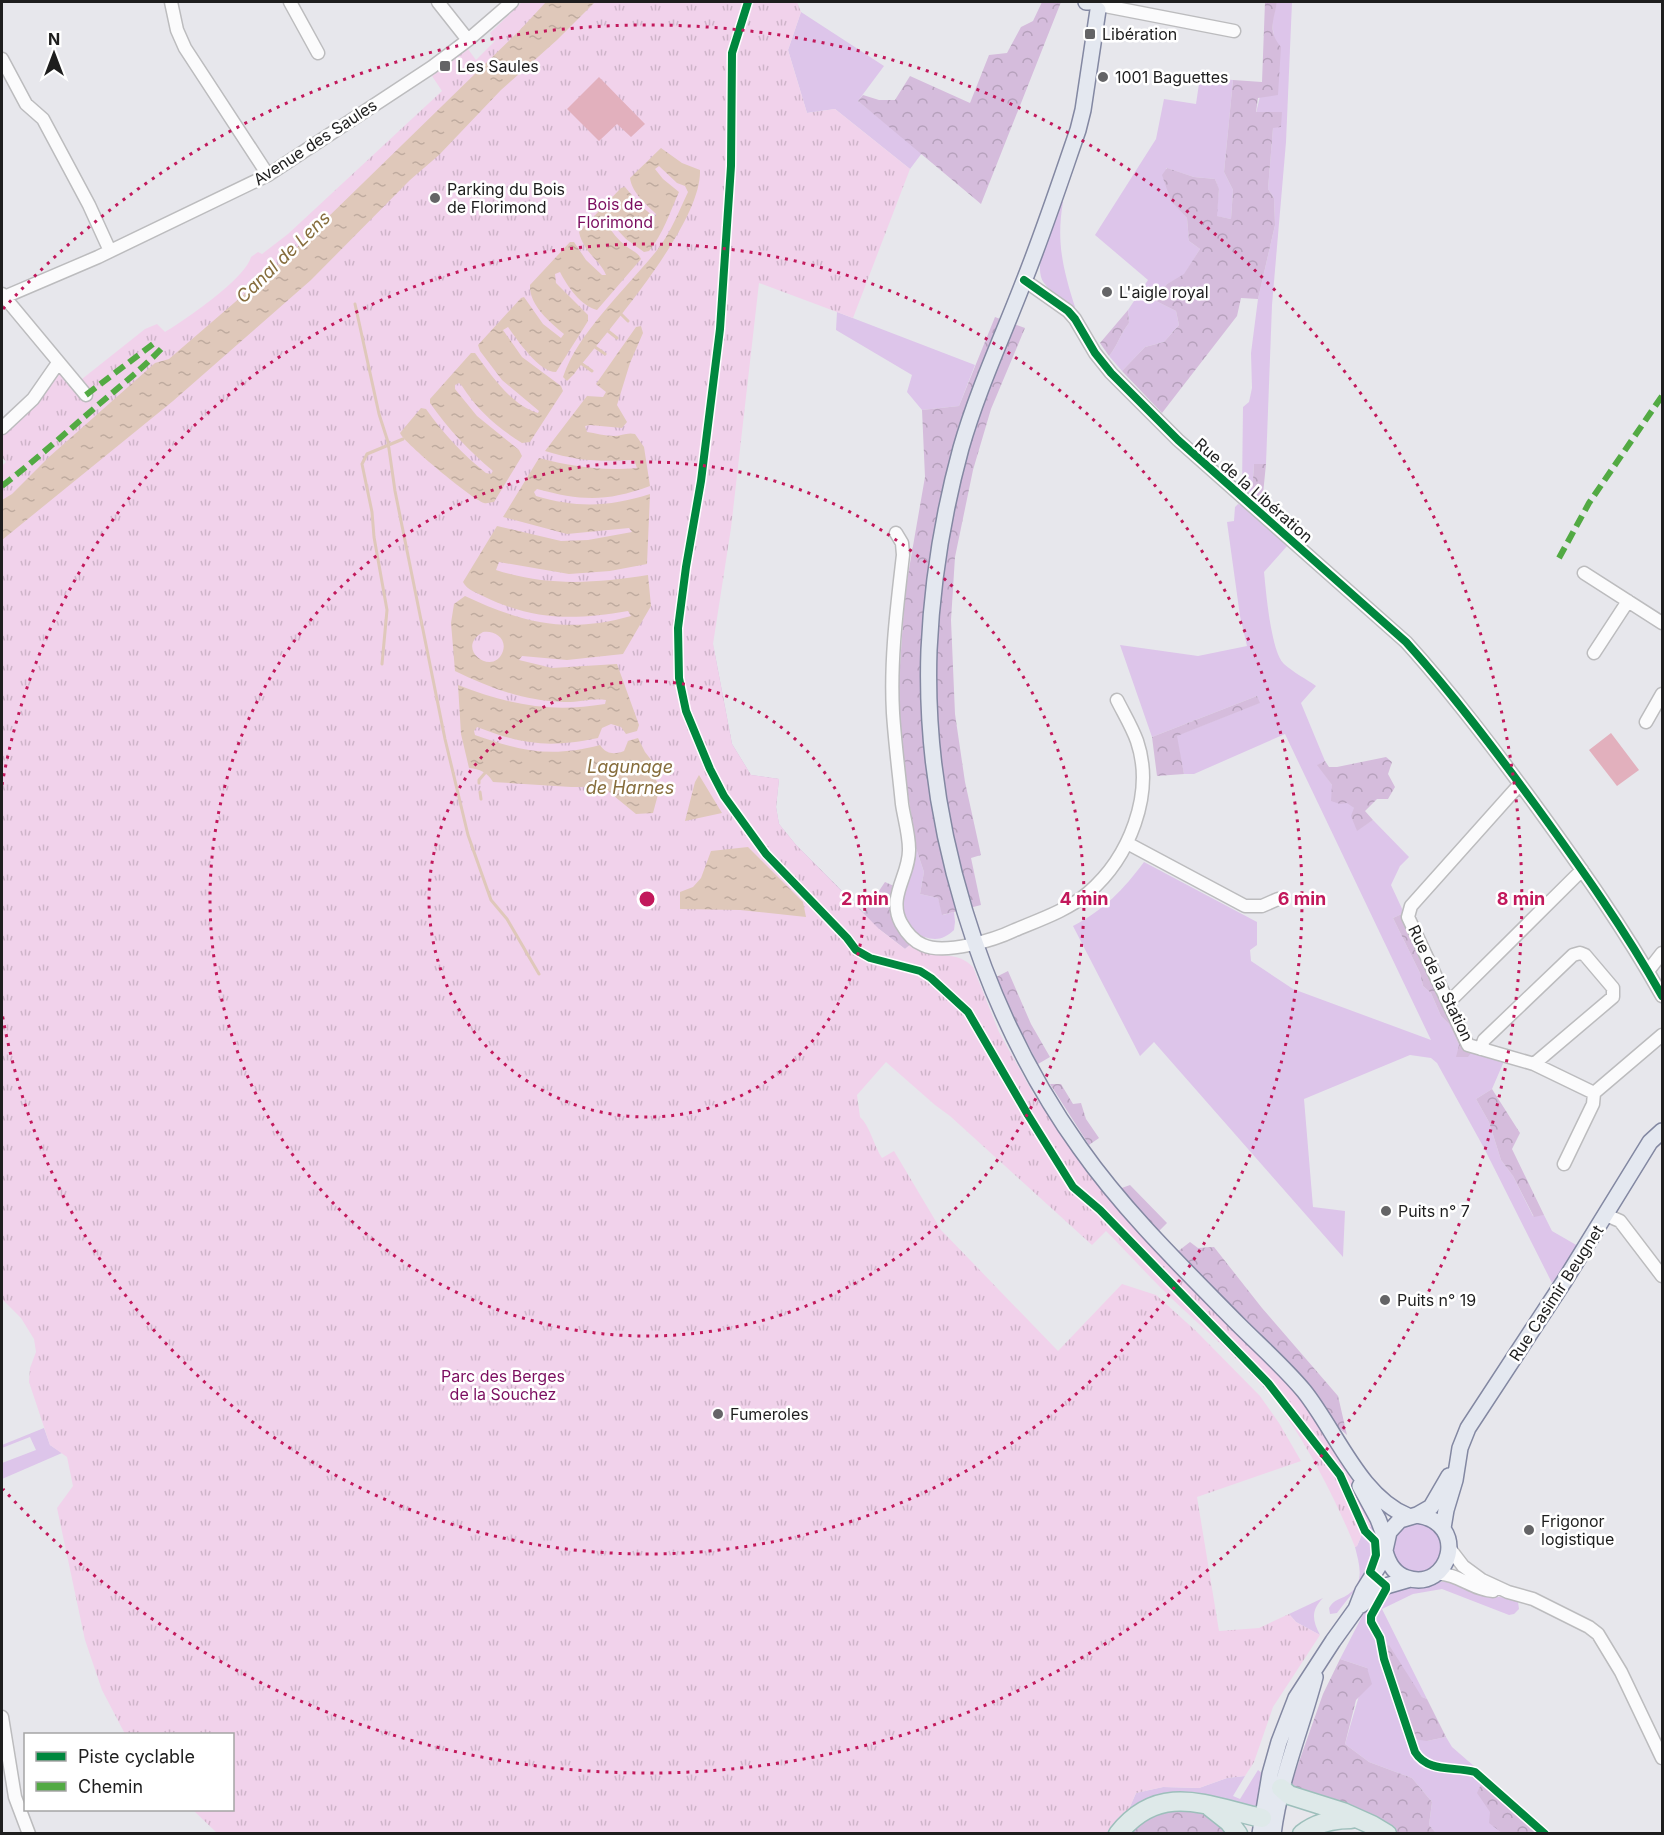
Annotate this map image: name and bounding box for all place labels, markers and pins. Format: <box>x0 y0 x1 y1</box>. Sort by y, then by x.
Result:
place label: Libération <box>1102 24 1177 44</box>
marker: Libération <box>1083 27 1097 41</box>
place label: Les Saules <box>457 56 539 76</box>
marker: Les Saules <box>438 59 452 73</box>
place label: 1001 Baguettes <box>1115 67 1228 87</box>
marker: 1001 Baguettes <box>1096 70 1110 84</box>
place label: Parking du Bois de Florimond <box>447 179 565 217</box>
marker: Parking du Bois de Florimond <box>428 191 442 205</box>
place label: L'aigle royal <box>1119 282 1209 302</box>
marker: L'aigle royal <box>1100 285 1114 299</box>
centre of rings <box>637 889 657 909</box>
place label: Puits n° 7 <box>1398 1201 1470 1221</box>
marker: Puits n° 7 <box>1379 1204 1393 1218</box>
place label: Puits n° 19 <box>1397 1290 1476 1310</box>
marker: Puits n° 19 <box>1378 1293 1392 1307</box>
place label: Fumeroles <box>730 1404 809 1424</box>
marker: Fumeroles <box>711 1407 725 1421</box>
place label: Frigonor logistique <box>1541 1511 1614 1549</box>
marker: Frigonor logistique <box>1522 1523 1536 1537</box>

